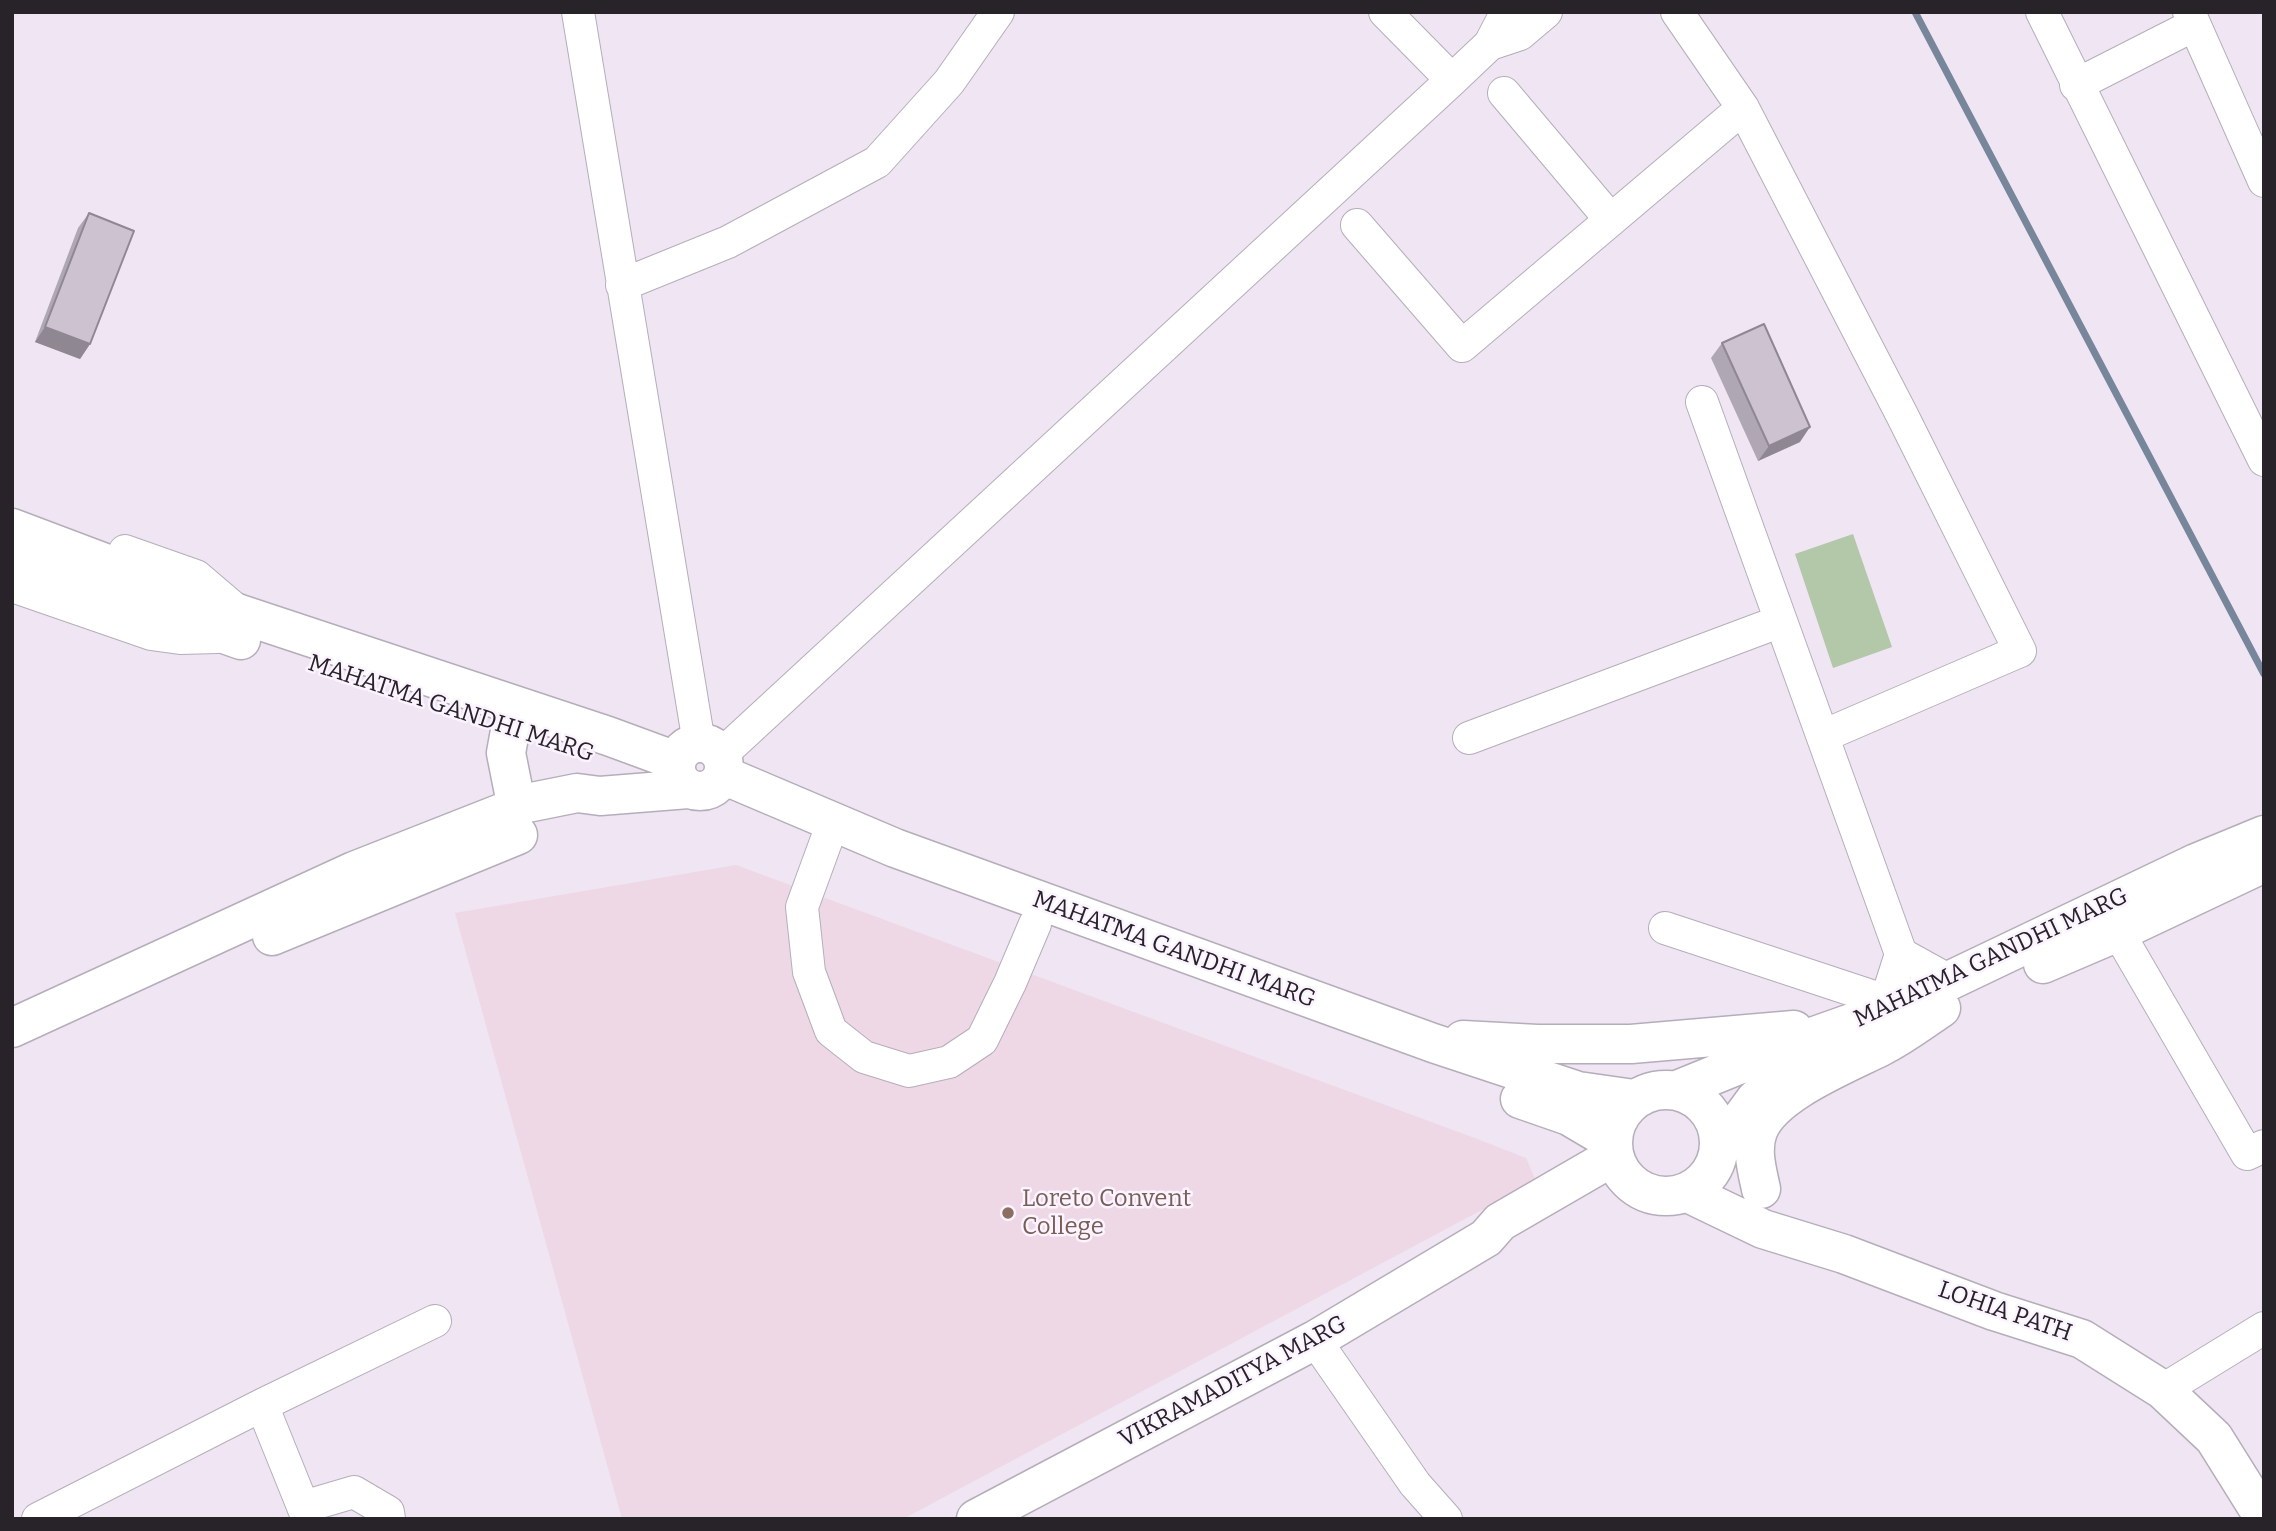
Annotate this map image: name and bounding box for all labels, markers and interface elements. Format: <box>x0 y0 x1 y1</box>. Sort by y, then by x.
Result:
street label: MAHATMA GANDHI MARG <box>304 649 598 769</box>
street label: MAHATMA GANDHI MARG <box>1850 882 2132 1034</box>
street label: MAHATMA GANDHI MARG <box>1029 885 1319 1015</box>
place label: Loreto Convent College <box>1022 1185 1191 1241</box>
marker: Loreto Convent College <box>1000 1205 1016 1221</box>
street label: LOHIA PATH <box>1934 1276 2076 1348</box>
street label: VIKRAMADITYA MARG <box>1114 1310 1352 1454</box>

